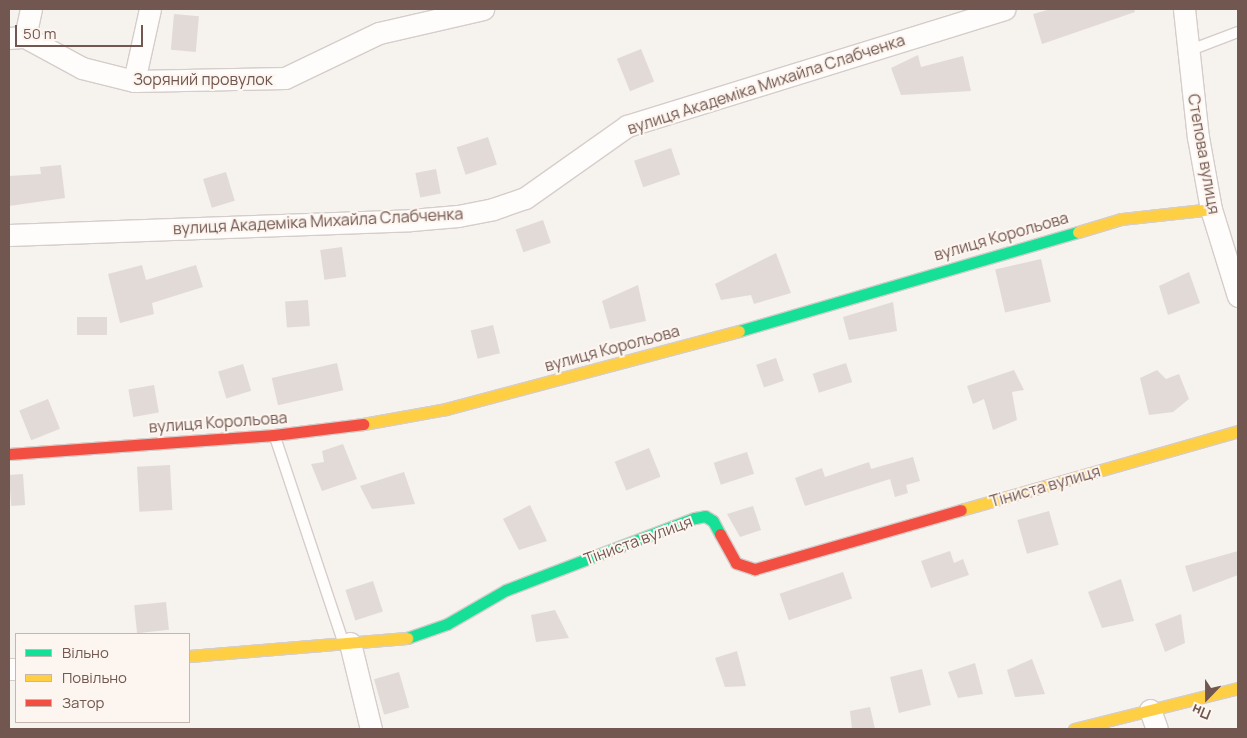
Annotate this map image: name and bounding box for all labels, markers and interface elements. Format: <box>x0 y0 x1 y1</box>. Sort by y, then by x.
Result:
scale bar <box>18 15 145 47</box>
text: 50 m <box>23 23 57 44</box>
street label: вулиця Академіка Михайла Слабченка <box>625 30 907 138</box>
street label: Зоряний провулок <box>133 69 273 89</box>
street label: Степова вулиця <box>1184 92 1224 216</box>
street label: вулиця Академіка Михайла Слабченка <box>172 204 464 238</box>
street label: вулиця Корольова <box>932 208 1070 264</box>
street label: вулиця Корольова <box>542 321 682 375</box>
street label: вулиця Корольова <box>148 408 288 436</box>
street label: Тіниста вулиця <box>988 461 1102 511</box>
street label: Тіниста вулиця <box>581 511 695 569</box>
legend <box>15 633 190 723</box>
text: Вільно <box>62 642 109 663</box>
text: Повільно <box>62 667 127 688</box>
north arrow <box>1182 673 1232 723</box>
text: Затор <box>62 692 104 713</box>
text: Пн <box>1189 700 1214 725</box>

